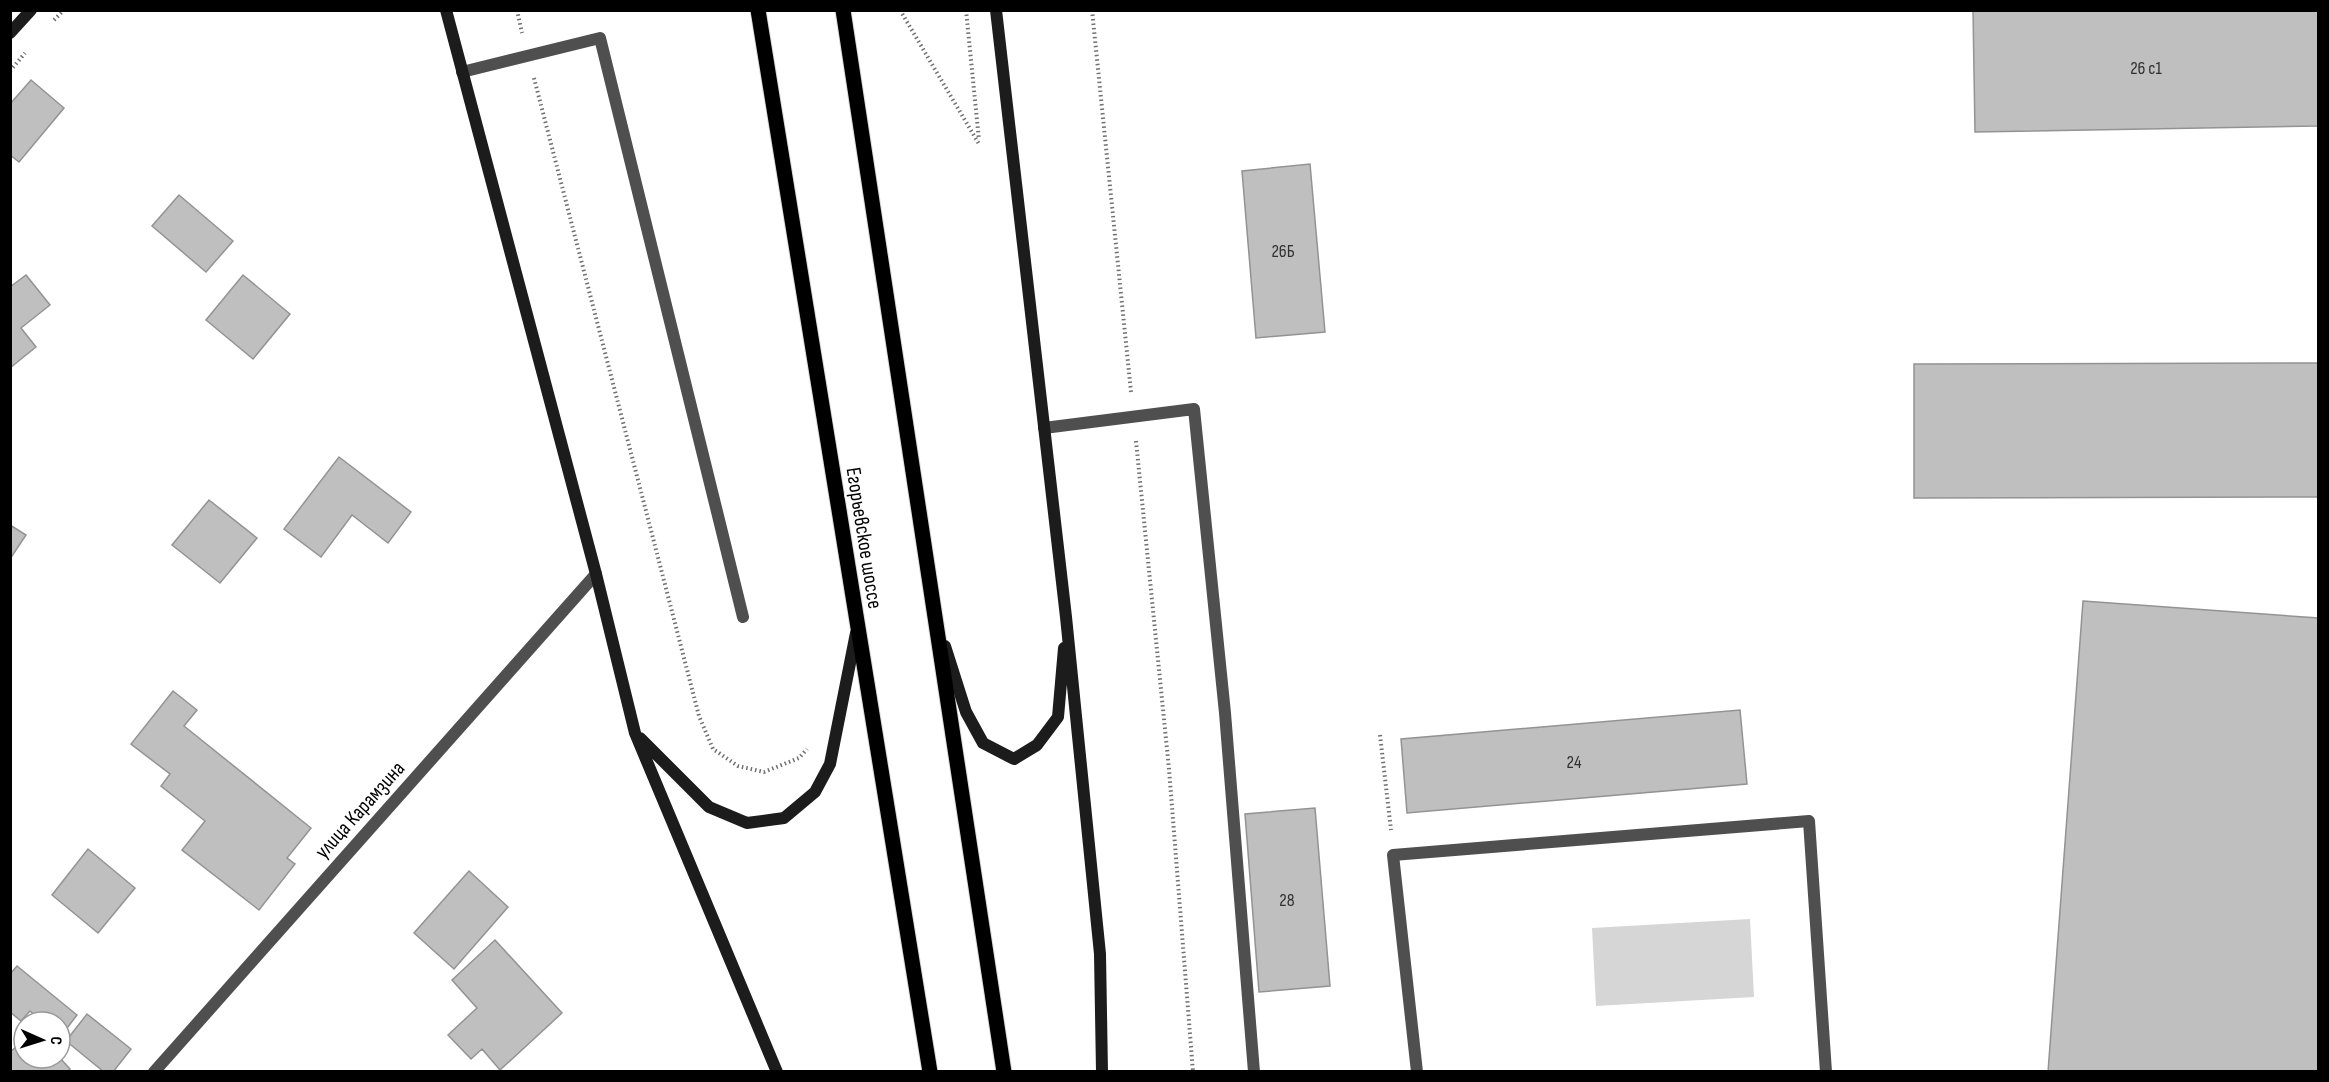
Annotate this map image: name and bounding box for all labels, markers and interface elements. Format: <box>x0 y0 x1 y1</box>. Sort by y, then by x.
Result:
house number: 26 с1 <box>2130 58 2163 79</box>
house number: 26Б <box>1271 241 1295 262</box>
street label: Егорьевское шоссе <box>840 466 888 610</box>
house number: 24 <box>1567 752 1582 773</box>
street label: улица Карамзина <box>310 756 410 864</box>
house number: 28 <box>1279 890 1295 911</box>
north arrow <box>12 1010 72 1070</box>
text: С <box>46 1036 65 1045</box>

